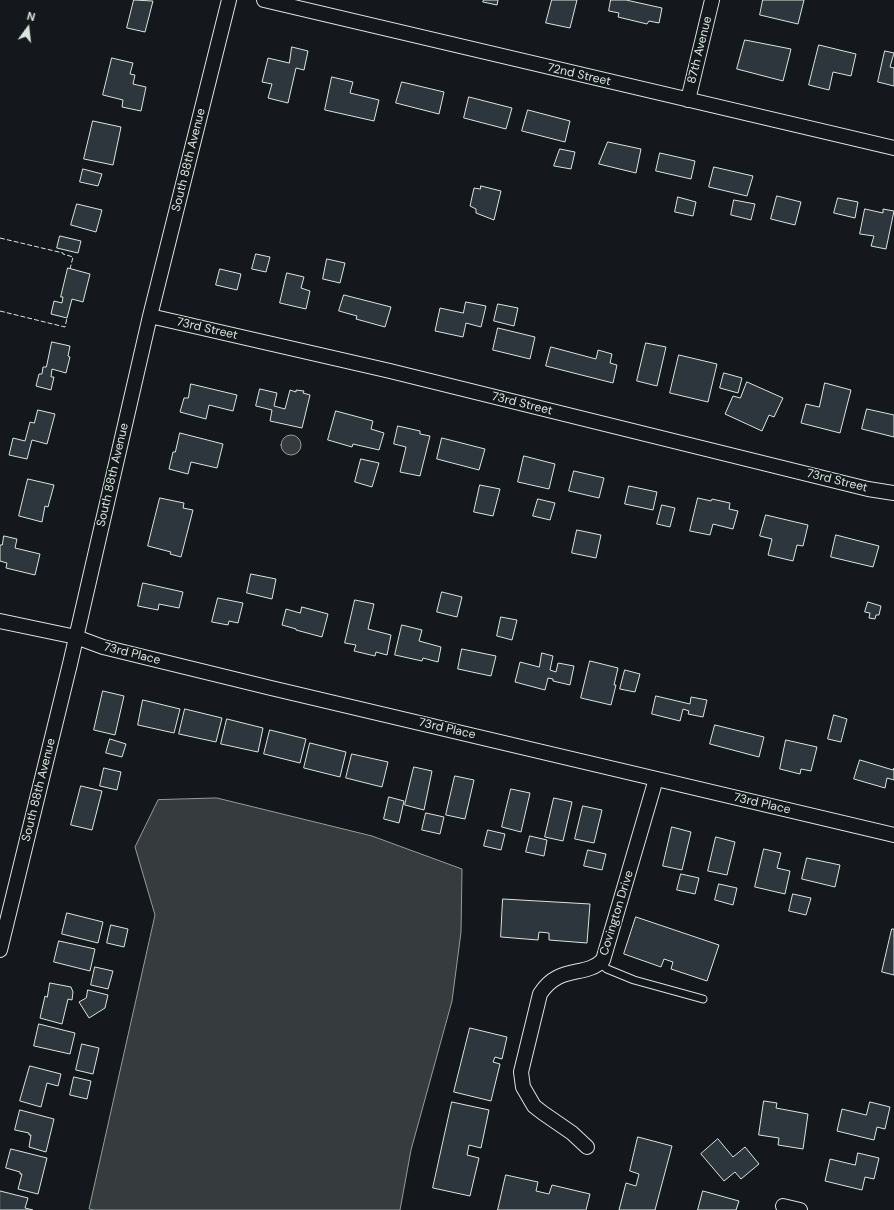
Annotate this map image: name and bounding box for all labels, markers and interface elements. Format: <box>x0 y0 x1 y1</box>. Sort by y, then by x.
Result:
north arrow <box>8 8 48 48</box>
text: N <box>25 9 37 24</box>
street label: 87th Avenue <box>685 15 715 85</box>
street label: 72nd Street <box>546 61 612 89</box>
street label: South 88th Avenue <box>169 107 209 213</box>
street label: 73rd Street <box>175 315 239 343</box>
street label: 73rd Street <box>490 389 554 419</box>
street label: South 88th Avenue <box>94 422 132 528</box>
street label: 73rd Street <box>805 466 869 496</box>
street label: 73rd Place <box>102 640 162 668</box>
street label: 73rd Place <box>417 715 477 743</box>
street label: South 88th Avenue <box>19 737 59 843</box>
street label: 73rd Place <box>732 790 792 818</box>
street label: Covington Drive <box>597 869 637 957</box>

